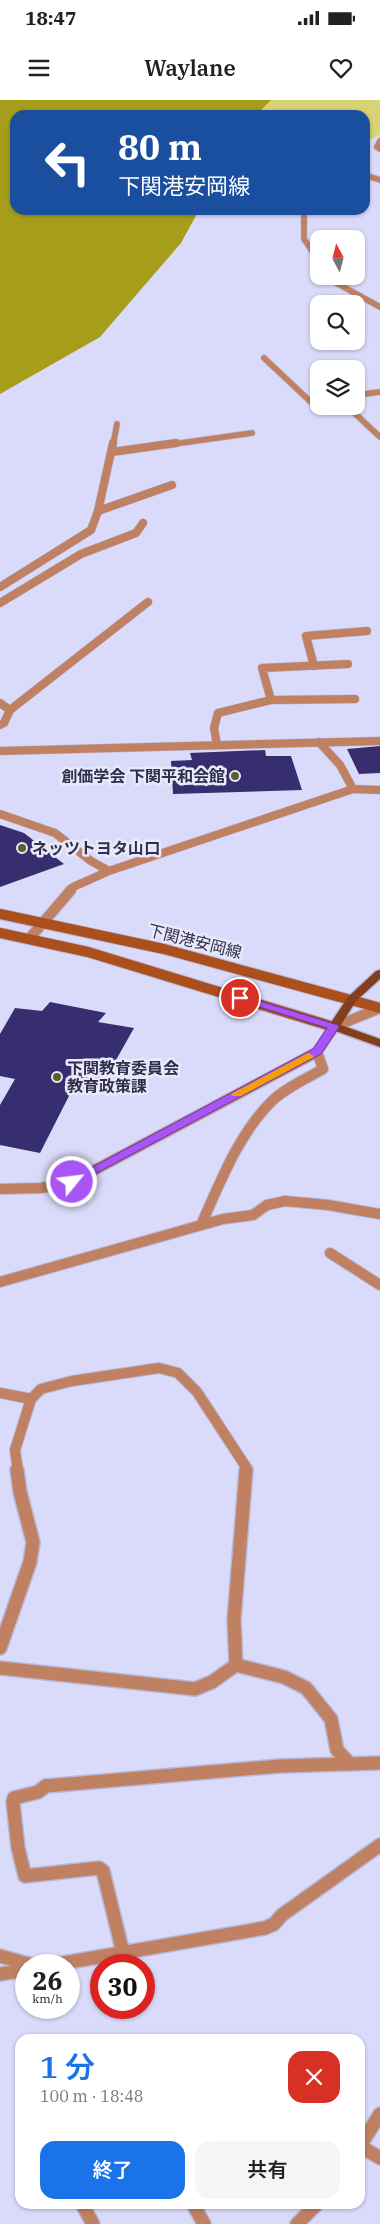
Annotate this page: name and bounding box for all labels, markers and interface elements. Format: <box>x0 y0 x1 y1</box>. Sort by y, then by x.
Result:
text: 18:47 <box>25 6 76 30</box>
text: Waylane <box>144 53 236 82</box>
icon: menu <box>25 54 53 82</box>
icon: heart <box>327 54 355 82</box>
text: 80 m <box>118 124 202 170</box>
icon: left <box>35 130 100 195</box>
text: 下関港安岡線 <box>118 171 250 200</box>
north arrow <box>310 230 365 285</box>
map controls <box>310 230 365 415</box>
button: search <box>310 295 365 350</box>
button: layers <box>310 360 365 415</box>
place label: 創価学会 下関平和会館 <box>61 766 225 786</box>
marker: 創価学会 下関平和会館 <box>229 770 241 782</box>
place label: ネッツトヨタ山口 <box>32 838 160 858</box>
marker: ネッツトヨタ山口 <box>16 842 28 854</box>
street label: 下関港安岡線 <box>146 920 244 962</box>
pin <box>219 977 261 1019</box>
icon: arrive <box>226 984 254 1012</box>
place label: 下関教育委員会 教育政策課 <box>67 1058 179 1096</box>
marker: 下関教育委員会 教育政策課 <box>51 1071 63 1083</box>
position arrow <box>45 1155 97 1207</box>
speed limit sign: 30 <box>90 1954 155 2019</box>
text: 26 <box>32 1964 63 1997</box>
text: km/h <box>32 1991 63 2006</box>
text: 1 分 <box>40 2047 95 2086</box>
button: close <box>288 2051 340 2103</box>
text: 100 m · 18:48 <box>40 2086 143 2106</box>
button: 終了 <box>40 2141 185 2199</box>
button: 共有 <box>195 2141 340 2199</box>

